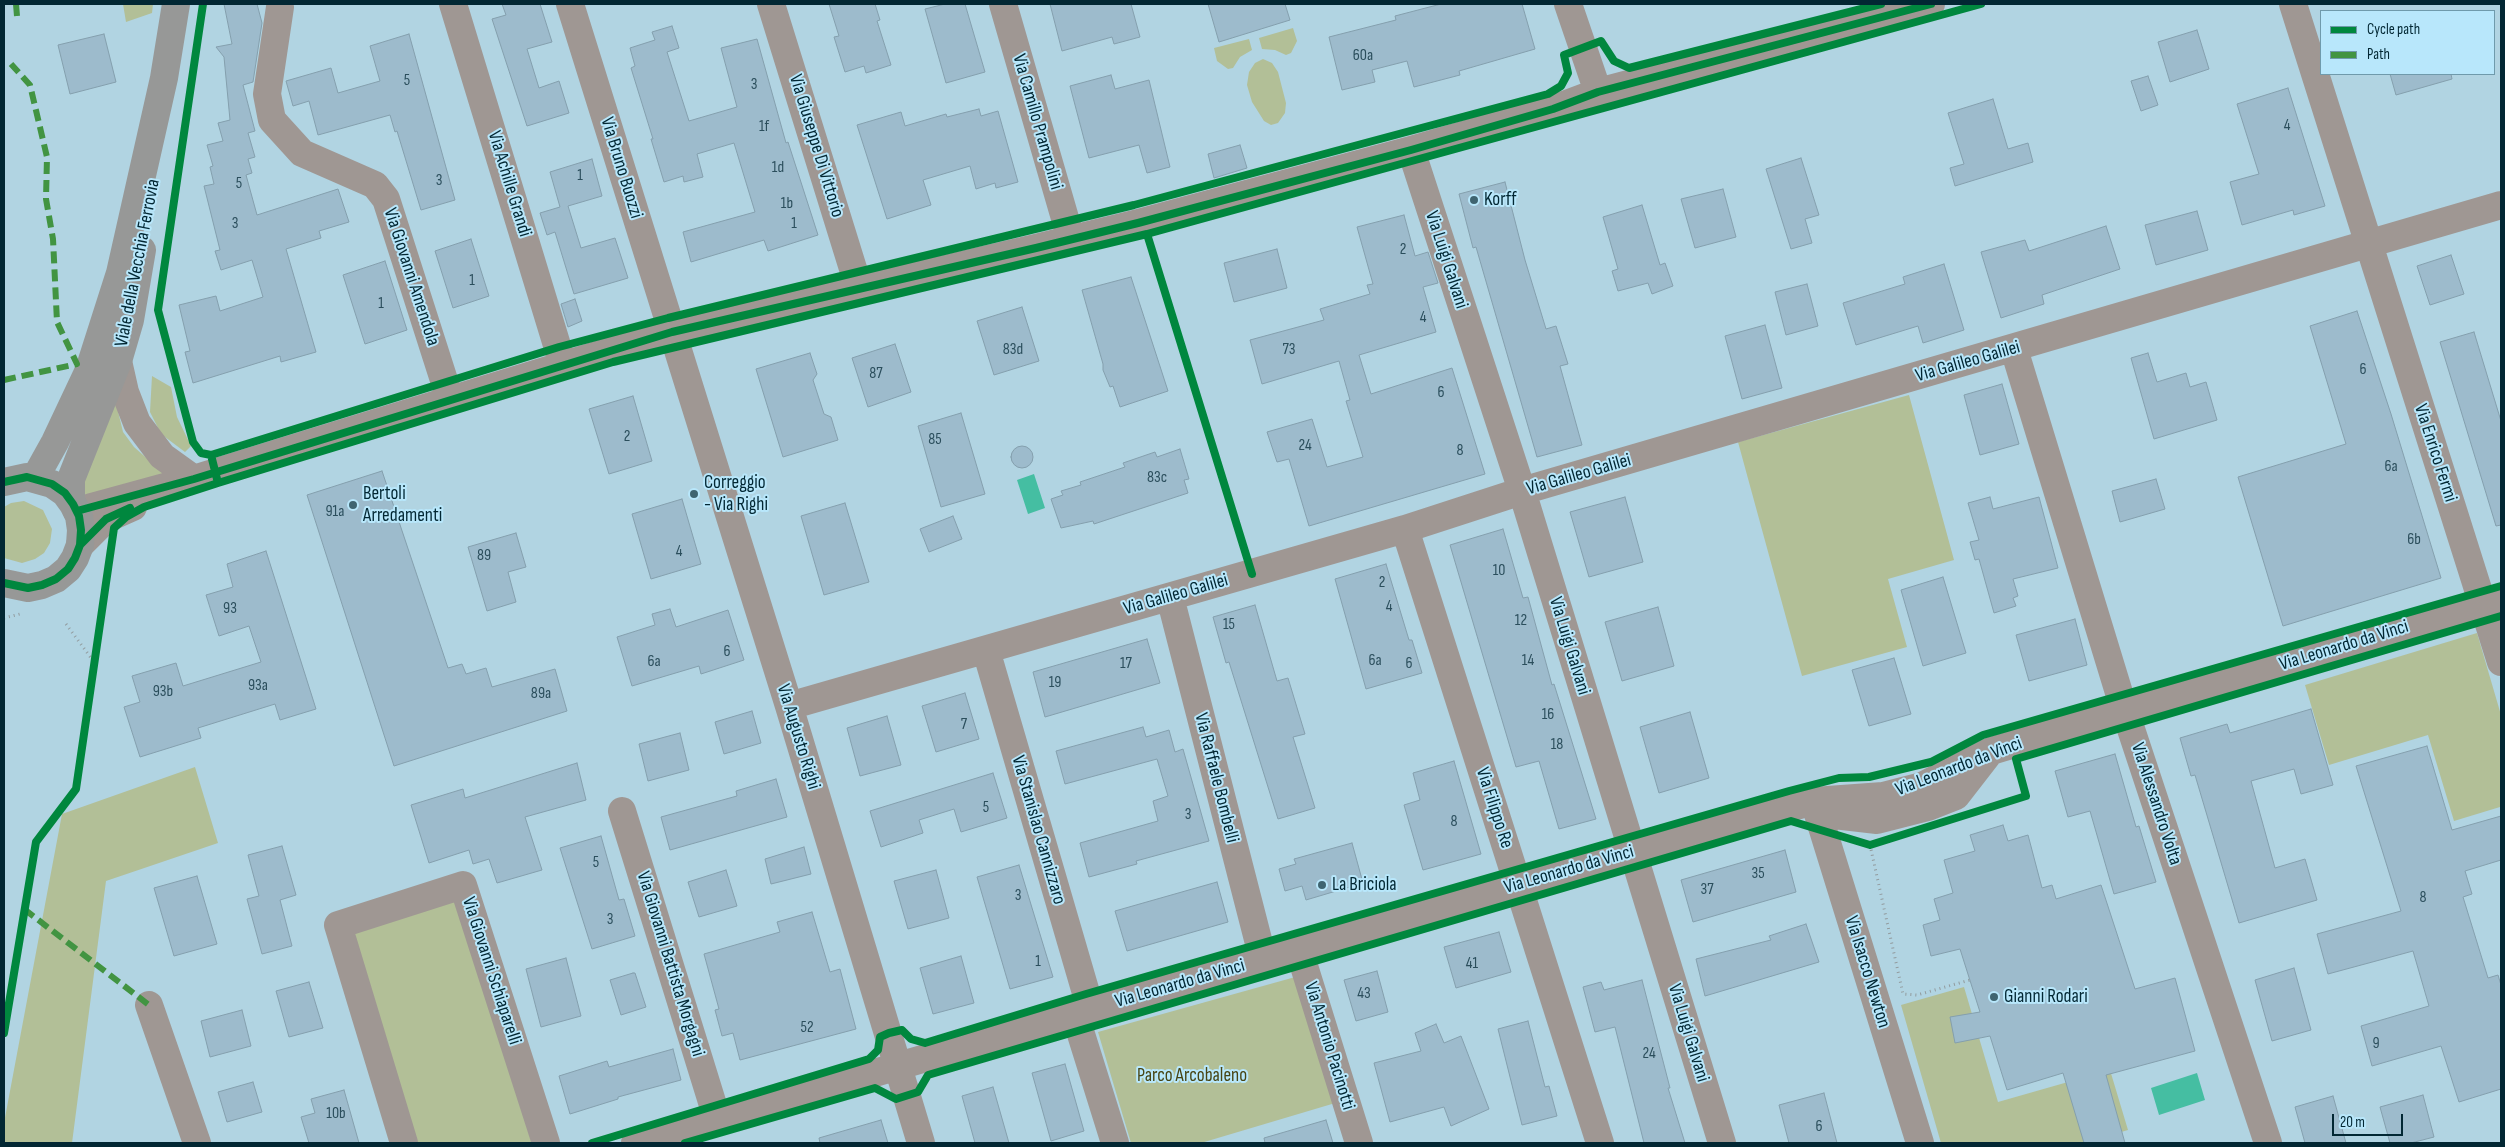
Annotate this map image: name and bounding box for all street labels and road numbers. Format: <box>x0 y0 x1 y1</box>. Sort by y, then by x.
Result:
street label: Via Camillo Prampolini <box>1007 52 1067 192</box>
street label: Via Giuseppe Di Vittorio <box>783 72 849 220</box>
street label: Via Bruno Buozzi <box>595 115 647 221</box>
street label: Via Achille Grandi <box>482 128 536 240</box>
street label: Viale della Vecchia Ferrovia <box>111 177 165 349</box>
street label: Via Giovanni Amendola <box>378 205 444 349</box>
street label: Via Luigi Galvani <box>1419 208 1473 312</box>
street label: Via Galileo Galilei <box>1913 336 2023 388</box>
street label: Via Enrico Fermi <box>2408 401 2462 505</box>
street label: Via Galileo Galilei <box>1524 449 1634 501</box>
street label: Via Galileo Galilei <box>1121 569 1231 621</box>
street label: Via Luigi Galvani <box>1543 594 1595 698</box>
street label: Via Leonardo da Vinci <box>2277 616 2411 676</box>
street label: Via Augusto Righi <box>771 682 825 792</box>
street label: Via Raffaele Bombelli <box>1189 711 1243 845</box>
street label: Via Leonardo da Vinci <box>1892 732 2026 802</box>
street label: Via Alessandro Volta <box>2126 740 2186 868</box>
street label: Via Stanislao Cannizzaro <box>1006 753 1070 907</box>
street label: Via Filippo Re <box>1470 765 1518 851</box>
street label: Via Leonardo da Vinci <box>1502 841 1636 899</box>
street label: Via Giovanni Battista Morgagni <box>631 869 709 1059</box>
street label: Via Giovanni Schiaparelli <box>456 894 526 1048</box>
street label: Via Isacco Newton <box>1839 913 1895 1031</box>
street label: Via Leonardo da Vinci <box>1113 955 1247 1013</box>
street label: Via Antonio Pacinotti <box>1299 979 1359 1113</box>
street label: Via Luigi Galvani <box>1662 981 1714 1085</box>

